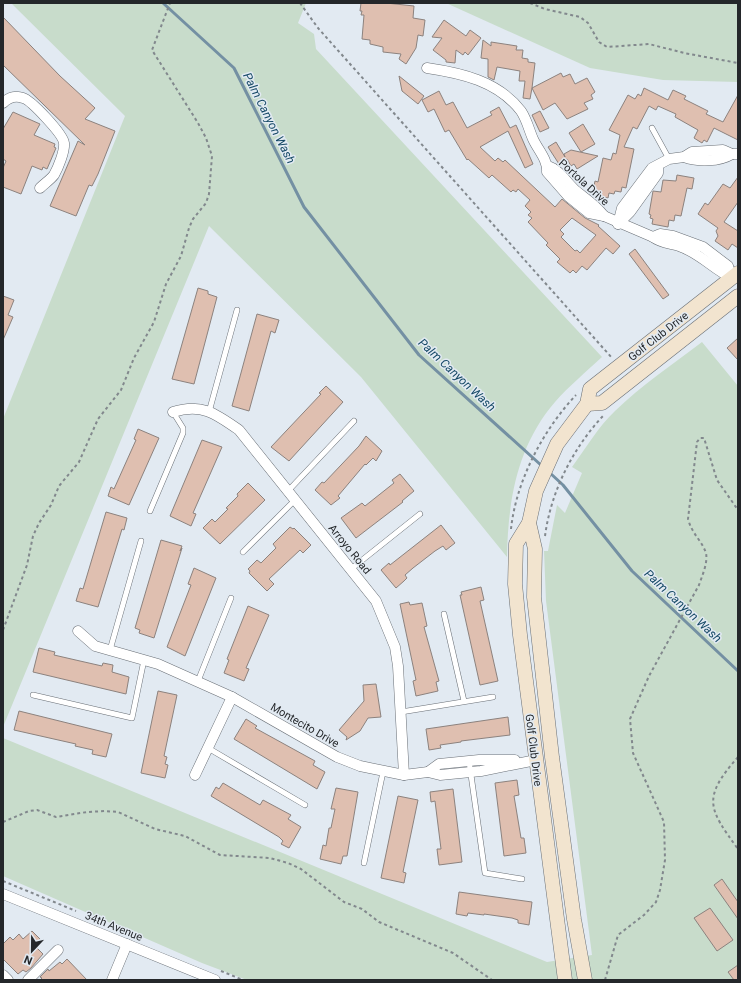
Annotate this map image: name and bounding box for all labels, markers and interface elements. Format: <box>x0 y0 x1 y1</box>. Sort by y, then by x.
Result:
water label: Palm Canyon Wash <box>240 70 298 166</box>
street label: Portola Drive <box>556 156 612 208</box>
street label: Golf Club Drive <box>626 309 691 364</box>
water label: Palm Canyon Wash <box>416 336 498 414</box>
street label: Arroyo Road <box>326 522 374 577</box>
water label: Palm Canyon Wash <box>642 567 724 645</box>
street label: Montecito Drive <box>268 701 341 750</box>
street label: Golf Club Drive <box>523 713 544 787</box>
street label: 34th Avenue <box>83 909 145 944</box>
north arrow <box>12 931 52 971</box>
text: N <box>22 952 34 967</box>

